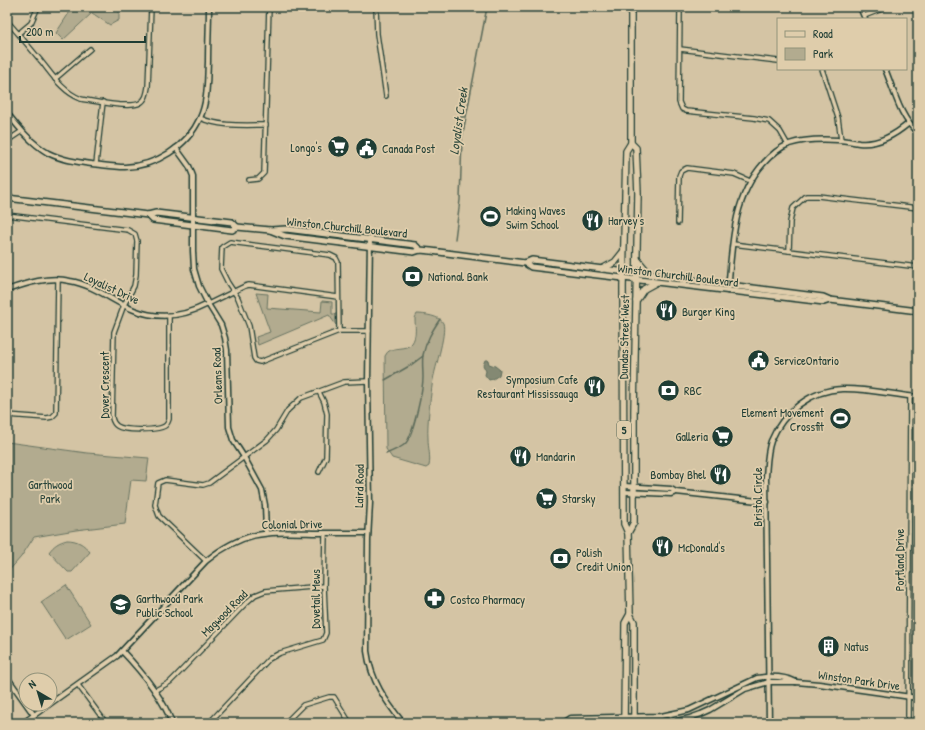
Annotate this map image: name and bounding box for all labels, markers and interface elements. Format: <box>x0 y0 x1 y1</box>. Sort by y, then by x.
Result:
scale bar <box>20 18 145 44</box>
legend <box>777 18 907 70</box>
text: 200 m <box>26 23 53 40</box>
text: Road <box>813 25 833 42</box>
text: Park <box>813 45 833 62</box>
water label: Loyalist Creek <box>444 85 472 156</box>
supermarket icon: Longo's <box>325 134 351 160</box>
public building icon: Canada Post <box>353 135 379 161</box>
place label: Longo's <box>291 139 322 156</box>
place label: Canada Post <box>382 140 436 157</box>
place label: Making Waves Swim School <box>506 202 566 233</box>
sports icon: Making Waves Swim School <box>478 204 504 230</box>
restaurant icon: Harvey's <box>580 207 606 233</box>
street label: Winston Churchill Boulevard <box>286 212 408 242</box>
place label: Harvey's <box>608 212 645 229</box>
street label: Winston Churchill Boulevard <box>617 259 739 291</box>
bank icon: National Bank <box>400 263 426 289</box>
street label: Loyalist Drive <box>82 268 143 308</box>
place label: National Bank <box>428 268 488 285</box>
street label: Dundas Street West <box>615 294 633 379</box>
restaurant icon: Burger King <box>654 298 680 324</box>
place label: Burger King <box>682 303 735 320</box>
street label: Orleans Road <box>208 347 226 404</box>
public building icon: ServiceOntario <box>745 347 771 373</box>
street label: Dover Crescent <box>96 351 113 419</box>
place label: ServiceOntario <box>774 352 839 369</box>
place label: Symposium Cafe Restaurant Mississauga <box>477 371 578 402</box>
restaurant icon: Symposium Cafe Restaurant Mississauga <box>581 373 607 399</box>
bank icon: RBC <box>655 377 681 403</box>
place label: RBC <box>684 382 703 399</box>
place label: Element Movement Crossfit <box>741 404 825 435</box>
sports icon: Element Movement Crossfit <box>827 406 853 432</box>
road number: 5 <box>617 421 631 439</box>
supermarket icon: Galleria <box>710 423 736 449</box>
place label: Galleria <box>676 428 708 445</box>
restaurant icon: Mandarin <box>507 443 533 469</box>
place label: Mandarin <box>536 448 575 465</box>
restaurant icon: Bombay Bhel <box>708 461 734 487</box>
street label: Laird Road <box>350 464 368 508</box>
place label: Bombay Bhel <box>650 466 707 483</box>
street label: Bristol Circle <box>749 467 766 527</box>
park label: Garthwood Park <box>28 476 72 507</box>
supermarket icon: Starsky <box>534 485 560 511</box>
place label: Starsky <box>562 490 596 507</box>
street label: Colonial Drive <box>261 515 323 533</box>
street label: Portland Drive <box>891 528 908 591</box>
restaurant icon: McDonald's <box>649 534 675 560</box>
place label: McDonald's <box>678 539 725 556</box>
place label: Polish Credit Union <box>576 544 631 575</box>
bank icon: Polish Credit Union <box>548 546 574 572</box>
street label: Dovetail Mews <box>307 569 324 629</box>
street label: Magwood Road <box>197 586 251 640</box>
pharmacy icon: Costco Pharmacy <box>421 586 447 612</box>
place label: Garthwood Park Public School <box>136 590 203 621</box>
place label: Costco Pharmacy <box>450 591 525 608</box>
school or university icon: Garthwood Park Public School <box>108 592 134 618</box>
building icon: Natus <box>815 633 841 659</box>
place label: Natus <box>844 638 869 655</box>
street label: Winston Park Drive <box>817 666 901 694</box>
north arrow <box>18 672 58 712</box>
text: N <box>25 677 39 691</box>

